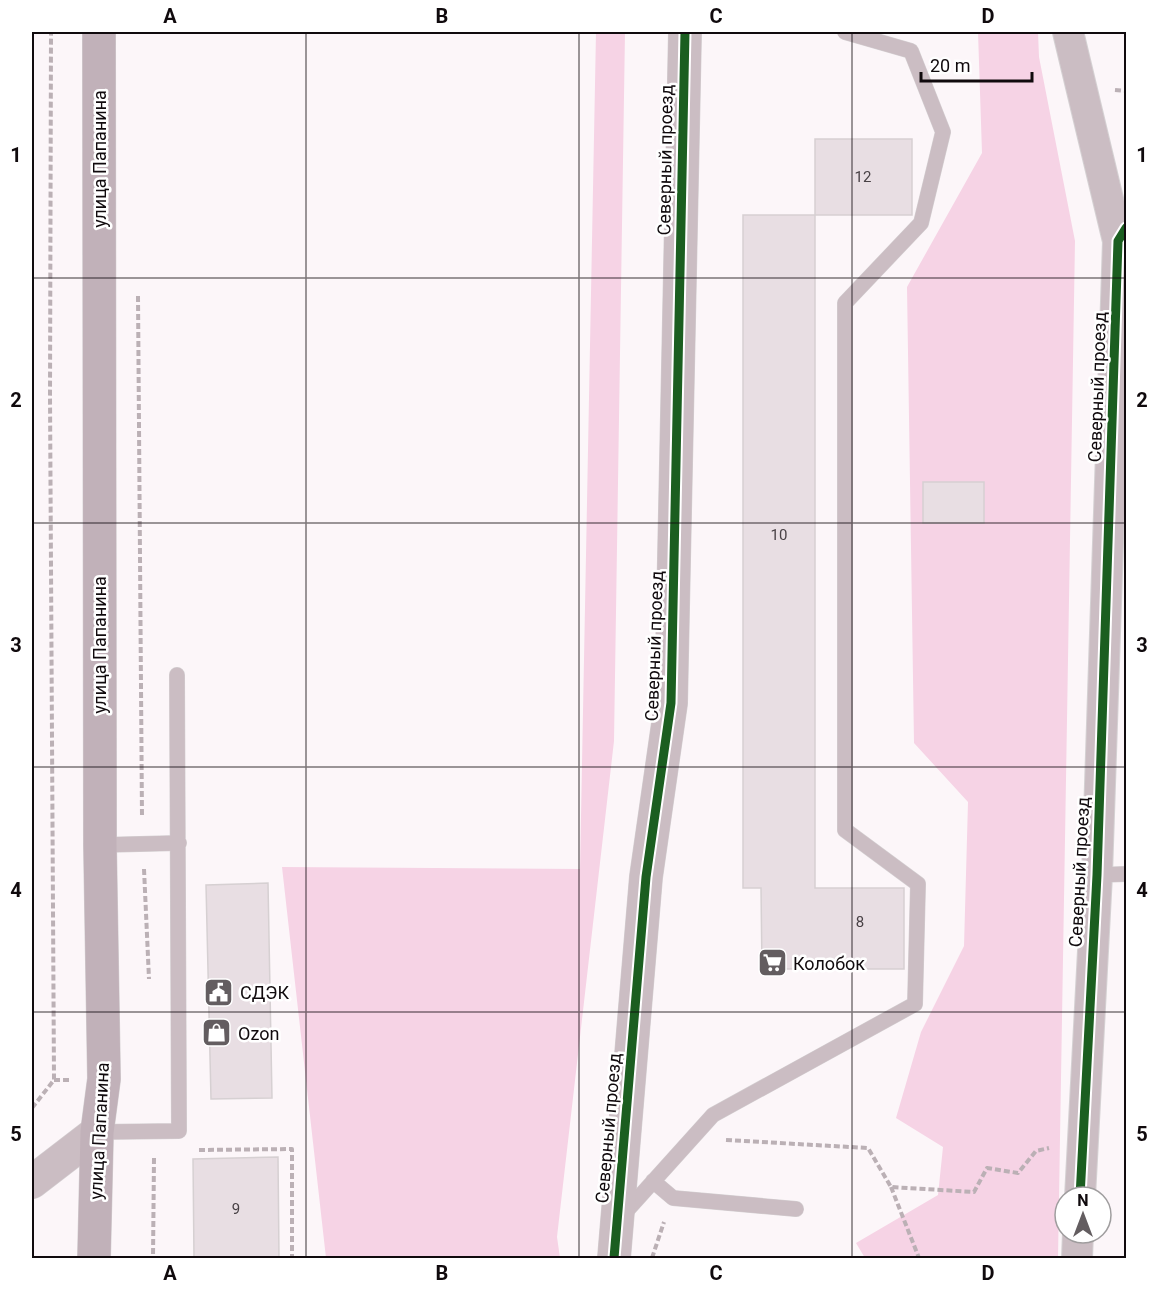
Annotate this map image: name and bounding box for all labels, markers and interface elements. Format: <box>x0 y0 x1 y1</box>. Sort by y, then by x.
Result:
text: A <box>163 4 177 28</box>
text: B <box>436 4 448 28</box>
text: C <box>709 4 723 28</box>
text: D <box>982 4 995 28</box>
scale bar <box>921 45 1032 83</box>
text: 20 m <box>930 55 970 76</box>
street label: Северный проезд <box>653 84 677 236</box>
street label: улица Папанина <box>89 90 110 228</box>
text: 1 <box>10 143 22 167</box>
text: 1 <box>1136 143 1148 167</box>
house number: 12 <box>855 168 871 186</box>
street label: Северный проезд <box>1084 311 1110 463</box>
text: 2 <box>10 388 22 412</box>
text: 2 <box>1136 388 1148 412</box>
house number: 10 <box>771 526 787 544</box>
street label: Северный проезд <box>641 570 667 722</box>
street label: улица Папанина <box>89 576 110 714</box>
text: 3 <box>10 633 22 657</box>
text: 3 <box>1136 633 1148 657</box>
street label: Северный проезд <box>1065 796 1093 948</box>
text: 4 <box>10 878 22 902</box>
text: 4 <box>1136 878 1148 902</box>
house number: 8 <box>856 913 864 931</box>
supermarket icon: Колобок <box>756 947 788 979</box>
place label: Колобок <box>793 953 865 974</box>
public building icon: СДЭК <box>203 976 235 1008</box>
place label: СДЭК <box>240 982 289 1003</box>
shop icon: Ozon <box>201 1017 233 1049</box>
place label: Ozon <box>238 1023 279 1044</box>
street label: Северный проезд <box>591 1052 625 1204</box>
street label: улица Папанина <box>85 1062 113 1200</box>
text: 5 <box>10 1122 22 1146</box>
text: 5 <box>1136 1122 1148 1146</box>
north arrow <box>1053 1185 1113 1245</box>
text: N <box>1077 1191 1089 1210</box>
house number: 9 <box>232 1200 240 1218</box>
text: A <box>163 1261 177 1285</box>
text: B <box>436 1261 448 1285</box>
text: C <box>709 1261 723 1285</box>
text: D <box>982 1261 995 1285</box>

